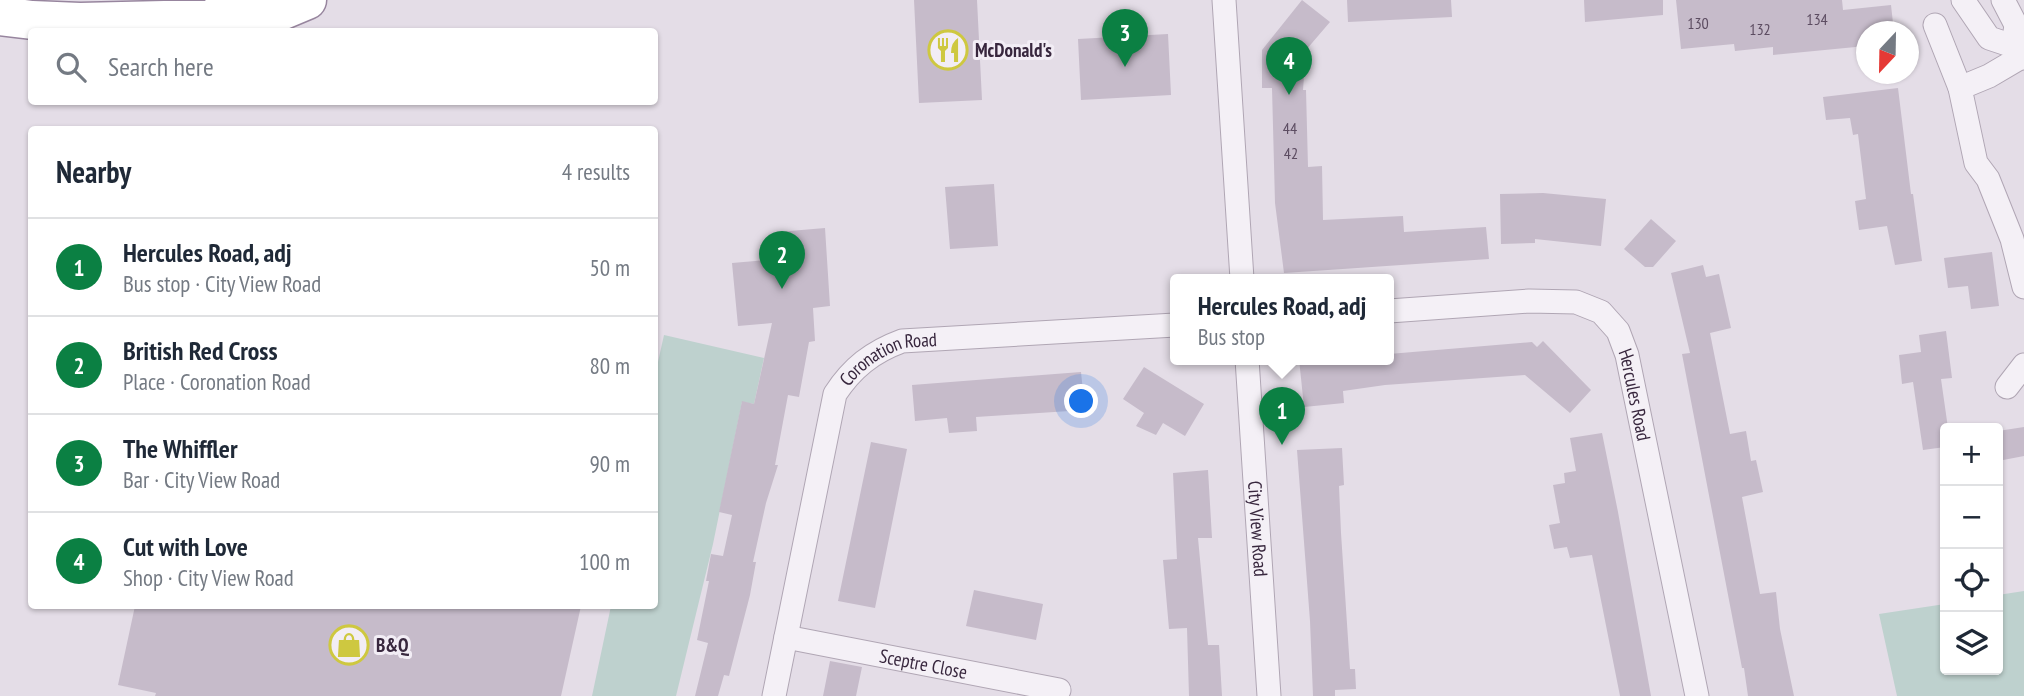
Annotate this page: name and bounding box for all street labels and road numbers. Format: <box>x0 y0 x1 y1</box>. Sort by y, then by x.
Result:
street label: Coronation Road <box>834 327 938 390</box>
street label: Hercules Road <box>1614 345 1656 443</box>
street label: City View Road <box>1243 480 1273 577</box>
street label: Sceptre Close <box>878 643 969 684</box>

